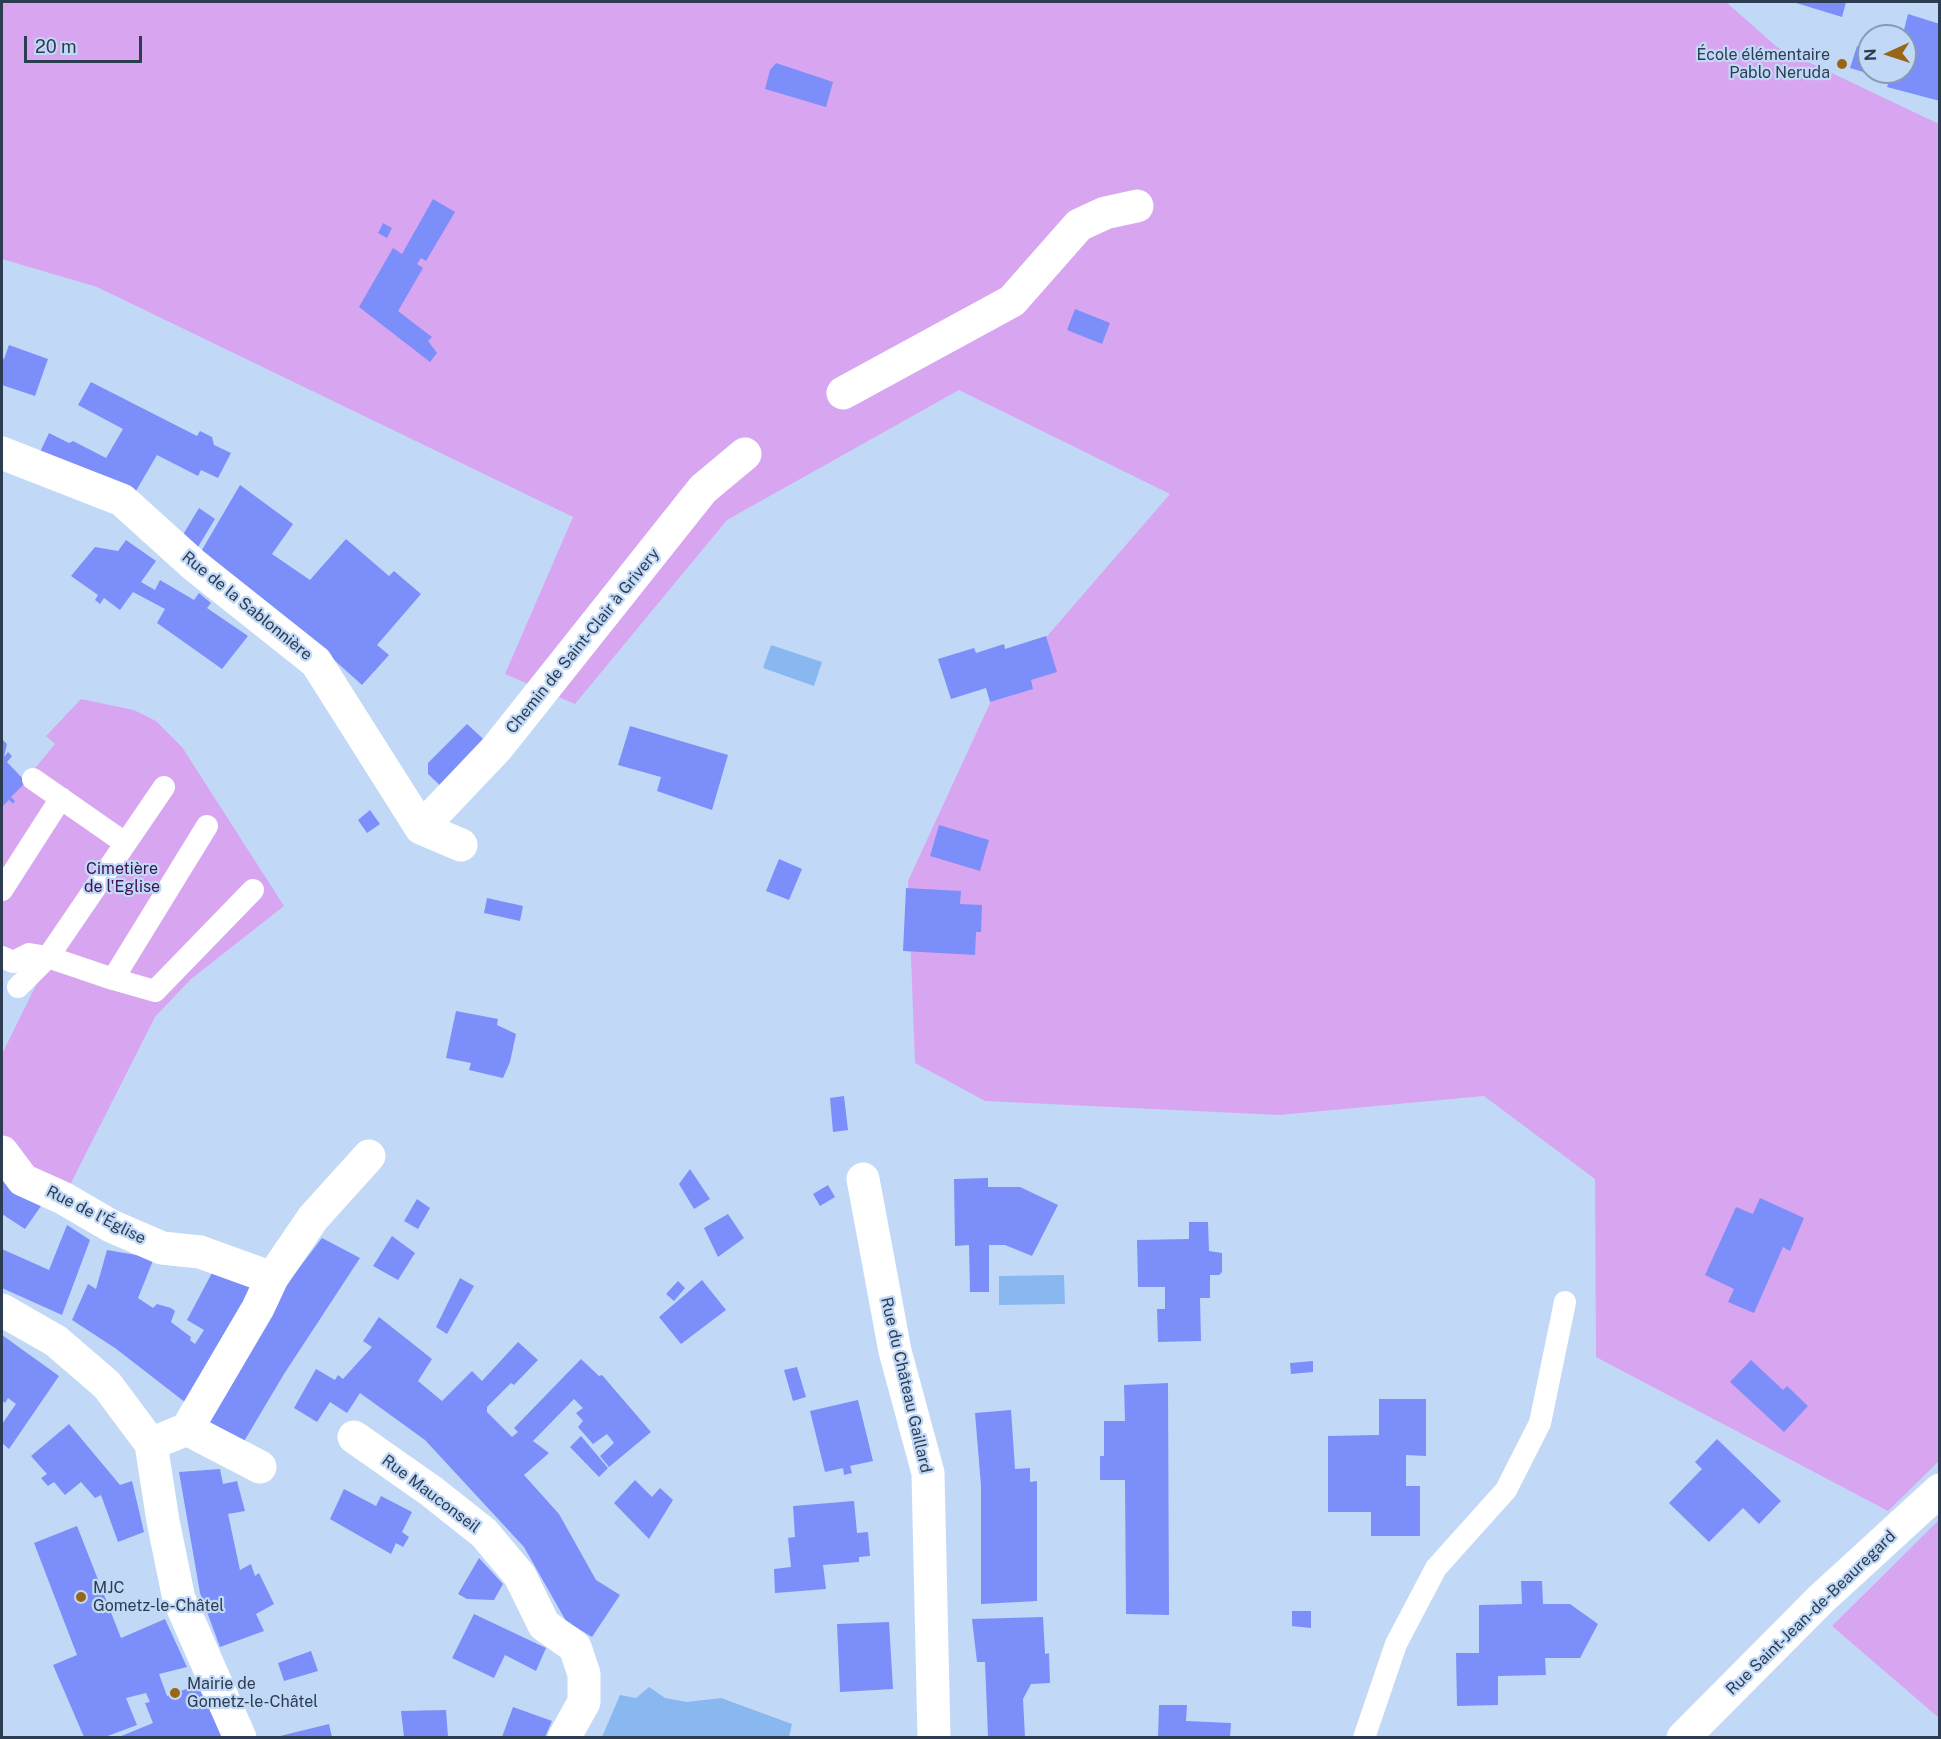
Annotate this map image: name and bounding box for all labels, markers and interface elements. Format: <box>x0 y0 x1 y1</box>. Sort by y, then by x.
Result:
scale bar <box>27 24 146 62</box>
north arrow <box>1857 24 1917 84</box>
text: 20 m <box>35 36 77 57</box>
place label: École élémentaire Pablo Neruda <box>1696 45 1830 83</box>
text: N <box>1861 48 1880 62</box>
marker: École élémentaire Pablo Neruda <box>1835 57 1849 71</box>
street label: Chemin de Saint-Clair à Grivery <box>502 545 664 737</box>
street label: Rue de la Sablonnière <box>178 548 316 664</box>
park label: Cimetière de l'Eglise <box>84 859 160 897</box>
street label: Rue de l'Église <box>43 1182 149 1248</box>
street label: Rue du Château Gaillard <box>876 1295 936 1475</box>
street label: Rue Mauconseil <box>378 1451 484 1537</box>
street label: Rue Saint-Jean-de-Beauregard <box>1722 1527 1900 1699</box>
place label: MJC Gometz-le-Châtel <box>93 1578 224 1616</box>
marker: MJC Gometz-le-Châtel <box>74 1590 88 1604</box>
place label: Mairie de Gometz-le-Châtel <box>187 1674 318 1712</box>
marker: Mairie de Gometz-le-Châtel <box>168 1686 182 1700</box>

